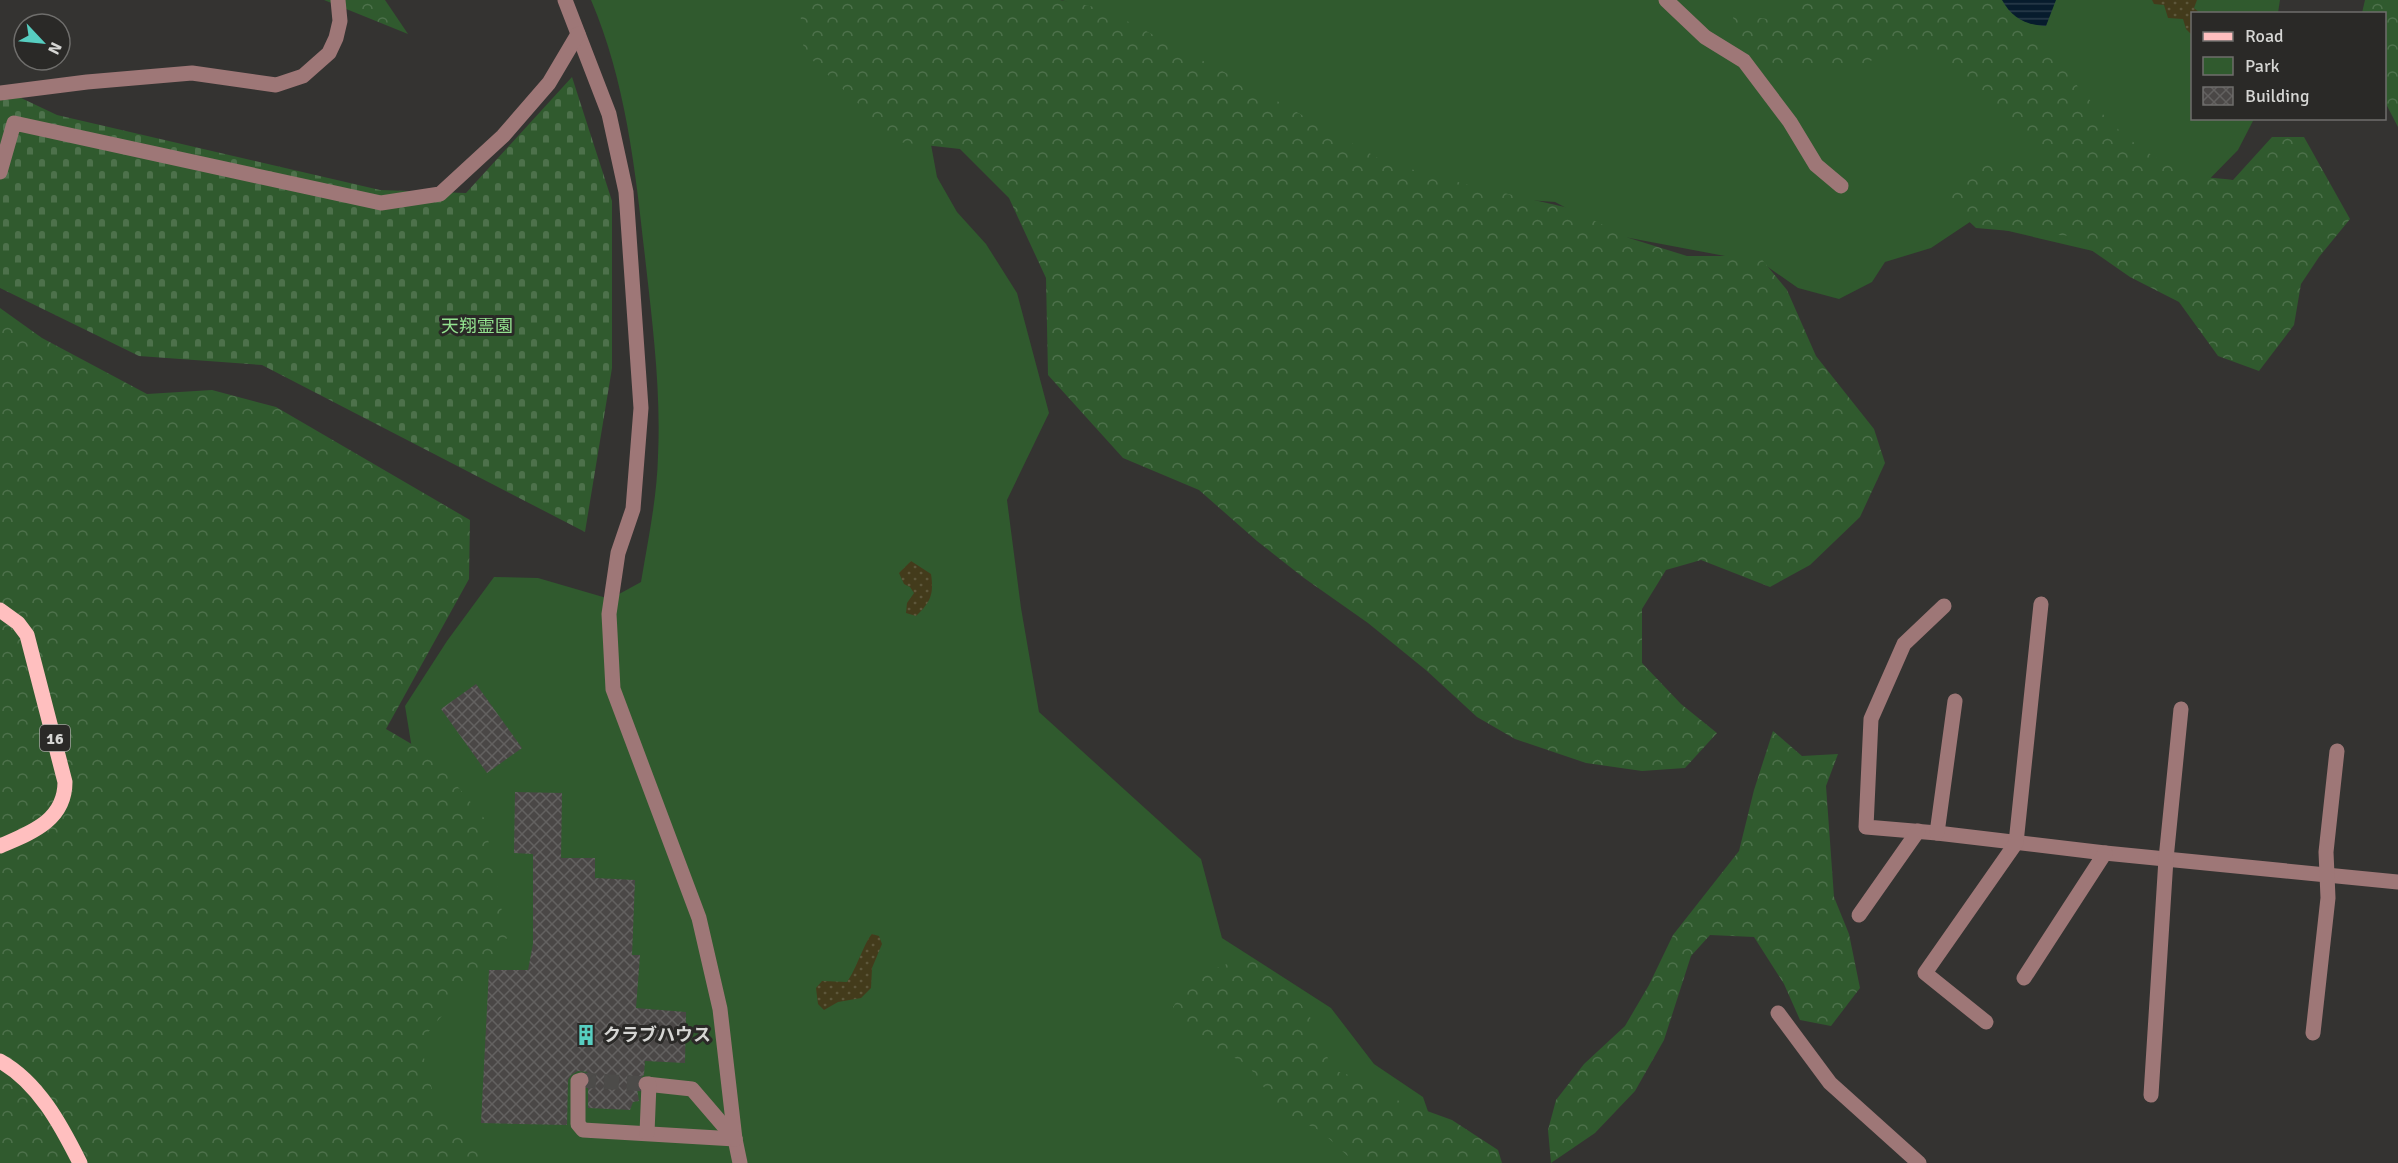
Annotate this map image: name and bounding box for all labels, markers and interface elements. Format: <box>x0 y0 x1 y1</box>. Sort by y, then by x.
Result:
north arrow <box>12 12 72 72</box>
legend <box>2191 12 2386 120</box>
text: Road <box>2245 25 2284 47</box>
text: N <box>43 39 66 58</box>
text: Park <box>2245 55 2280 77</box>
text: Building <box>2245 85 2309 107</box>
park label: 天翔霊園 <box>441 315 513 337</box>
road number: 16 <box>40 725 70 751</box>
building icon: クラブハウス <box>574 1023 598 1047</box>
place label: クラブハウス <box>603 1024 711 1046</box>

